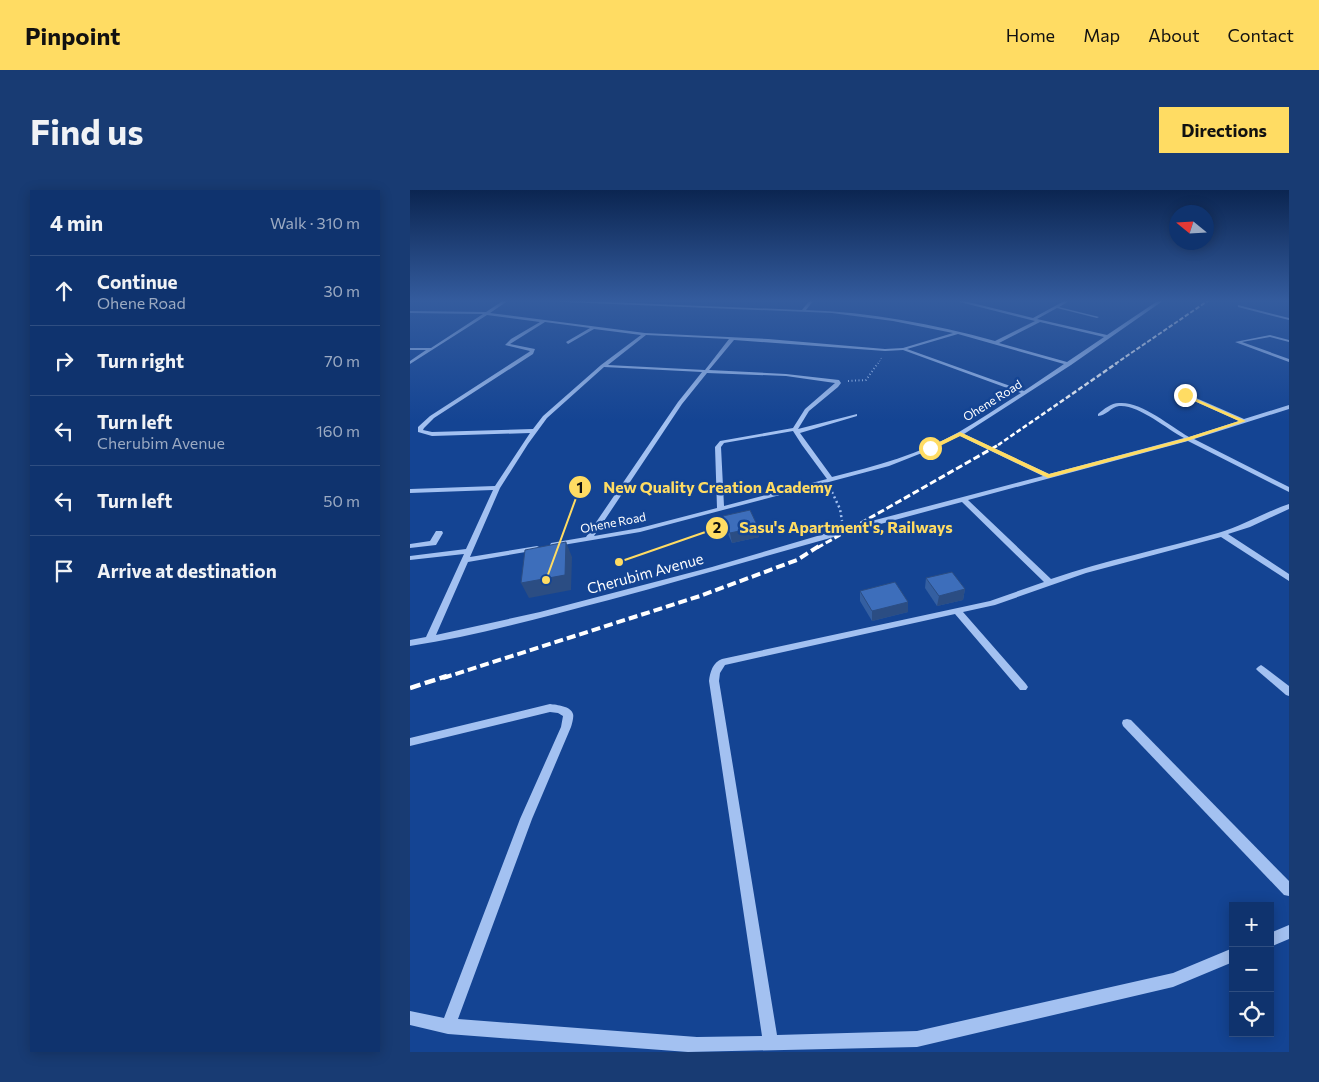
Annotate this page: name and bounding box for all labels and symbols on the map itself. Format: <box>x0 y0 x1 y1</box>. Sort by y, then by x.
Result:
north arrow <box>1169 205 1214 250</box>
street label: Ohene Road <box>960 376 1024 424</box>
route end <box>1174 384 1197 407</box>
route start <box>919 437 942 460</box>
callout: New Quality Creation Academy <box>568 472 842 503</box>
text: New Quality Creation Academy <box>603 477 833 496</box>
text: 1 <box>577 478 583 496</box>
street label: Ohene Road <box>579 509 647 535</box>
callout: Sasu's Apartment's, Railways <box>704 512 963 543</box>
text: Sasu's Apartment's, Railways <box>739 517 953 536</box>
text: 2 <box>713 518 721 536</box>
street label: Cherubim Avenue <box>585 549 705 597</box>

